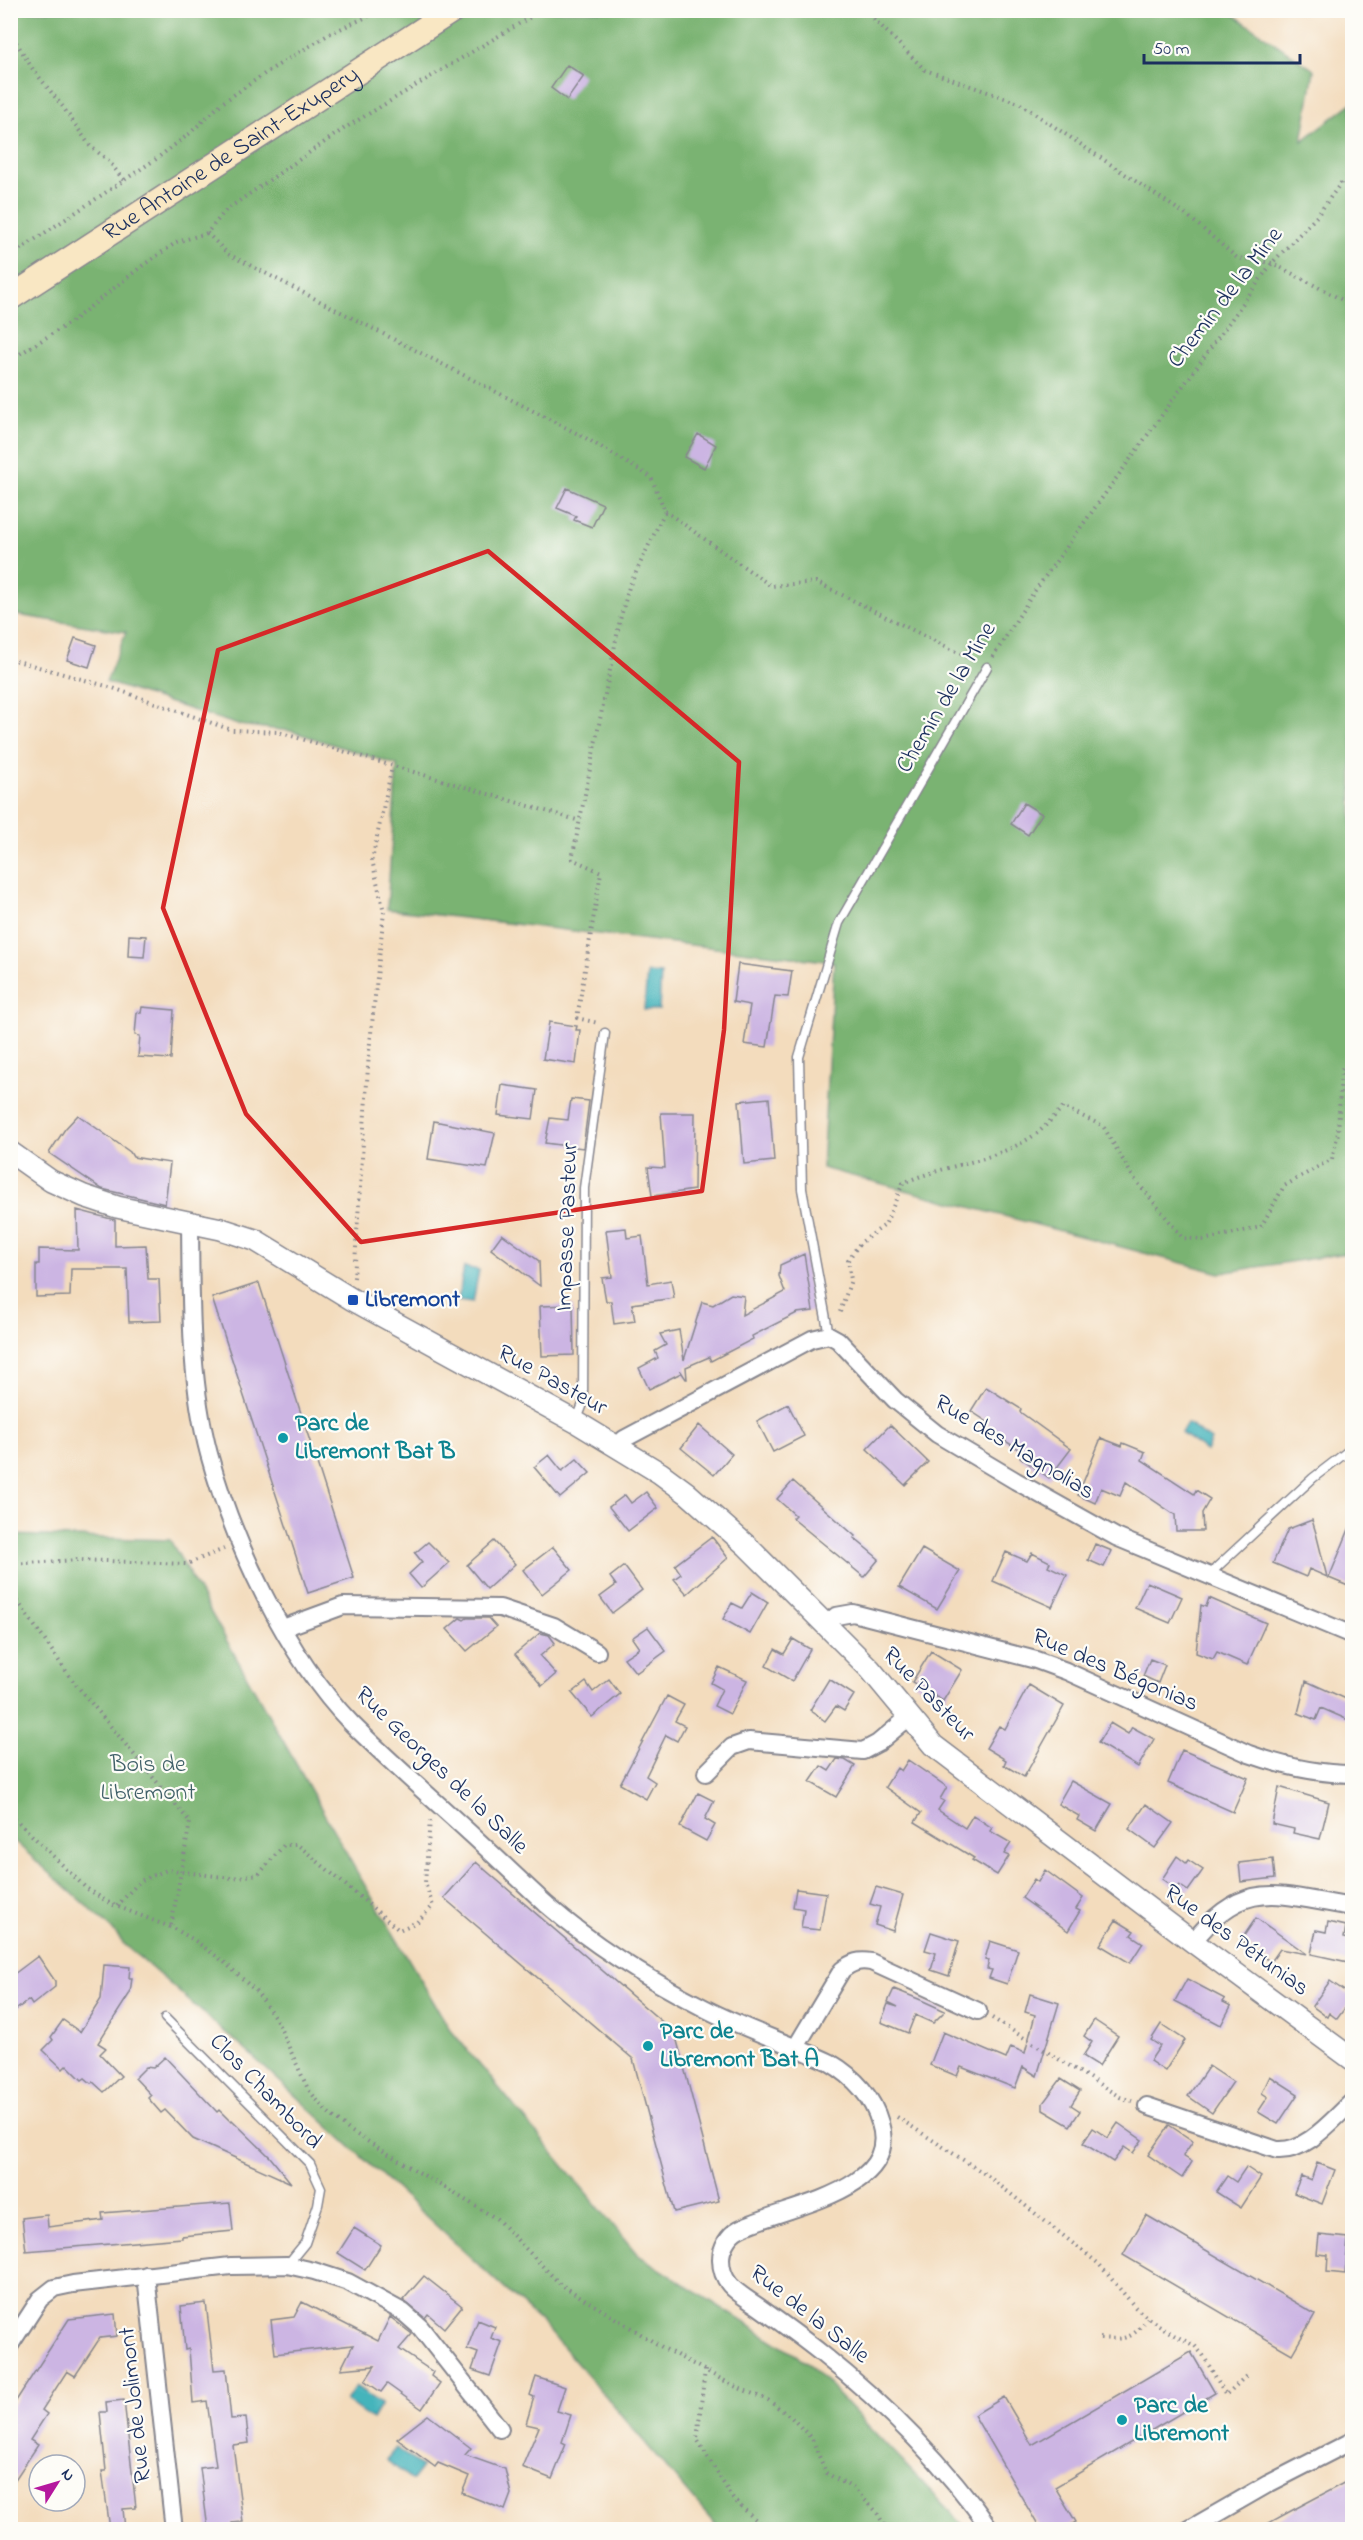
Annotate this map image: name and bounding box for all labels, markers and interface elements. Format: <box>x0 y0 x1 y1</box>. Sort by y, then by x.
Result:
scale bar <box>1144 27 1300 65</box>
text: 50 m <box>1153 37 1190 63</box>
street label: Rue Antoine de Saint-Exupery <box>96 58 367 250</box>
street label: Chemin de la Mine <box>1160 220 1293 376</box>
street label: Chemin de la Mine <box>888 616 1006 780</box>
street label: Impasse Pasteur <box>548 1141 588 1312</box>
place label: Libremont <box>365 1283 461 1318</box>
marker: Libremont <box>346 1293 360 1307</box>
street label: Rue Pasteur <box>490 1336 614 1426</box>
street label: Rue des Magnolias <box>927 1386 1101 1510</box>
place label: Parc de Libremont Bat B <box>295 1407 455 1470</box>
marker: Parc de Libremont Bat B <box>276 1431 290 1445</box>
street label: Rue des Bégonias <box>1026 1620 1204 1722</box>
street label: Rue Pasteur <box>873 1639 983 1751</box>
street label: Rue Georges de la Salle <box>346 1679 536 1863</box>
park label: Bois de Libremont <box>100 1748 196 1811</box>
street label: Rue des Pétunias <box>1156 1876 1316 2006</box>
place label: Parc de Libremont Bat A <box>660 2015 819 2078</box>
street label: Clos Chambord <box>200 2026 330 2159</box>
marker: Parc de Libremont Bat A <box>641 2039 655 2053</box>
street label: Rue de la Salle <box>741 2257 877 2373</box>
street label: Rue de Jolimont <box>110 2325 162 2485</box>
place label: Parc de Libremont <box>1134 2389 1230 2452</box>
marker: Parc de Libremont <box>1115 2413 1129 2427</box>
north arrow <box>27 2453 87 2513</box>
text: N <box>55 2464 80 2487</box>

